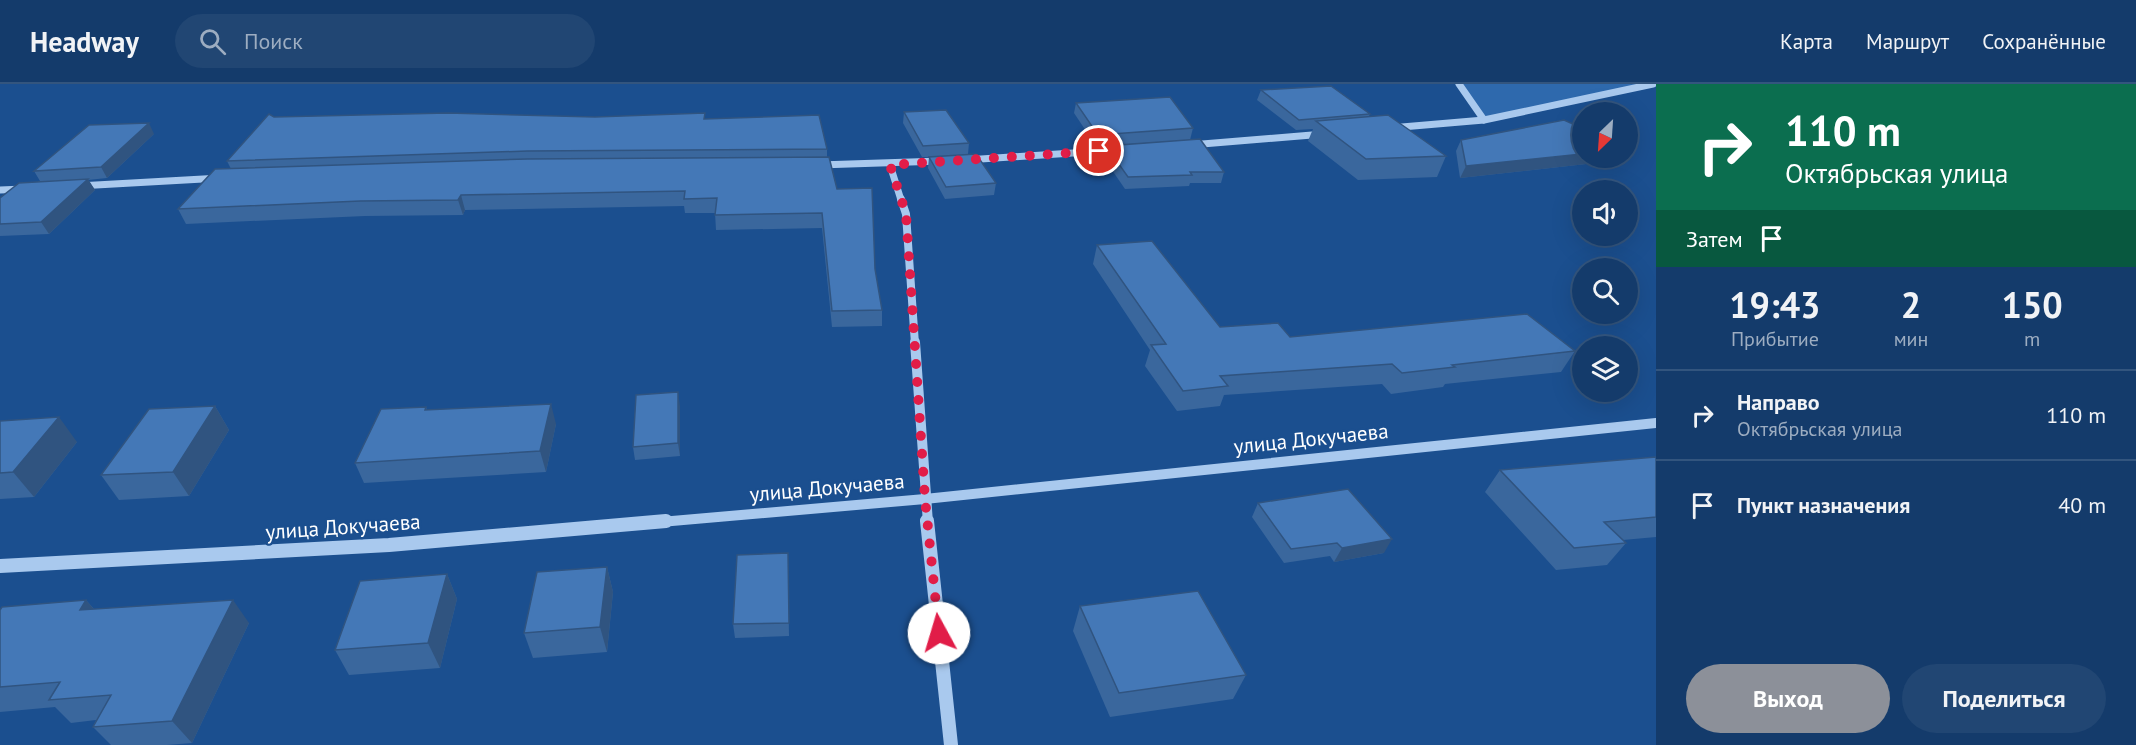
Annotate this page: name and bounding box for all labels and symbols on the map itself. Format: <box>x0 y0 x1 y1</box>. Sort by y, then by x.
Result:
north arrow <box>1572 102 1638 168</box>
pin <box>1073 125 1124 176</box>
street label: улица Докучаева <box>1232 417 1390 460</box>
street label: улица Докучаева <box>748 467 906 508</box>
street label: улица Докучаева <box>265 508 421 545</box>
position arrow <box>907 601 971 665</box>

